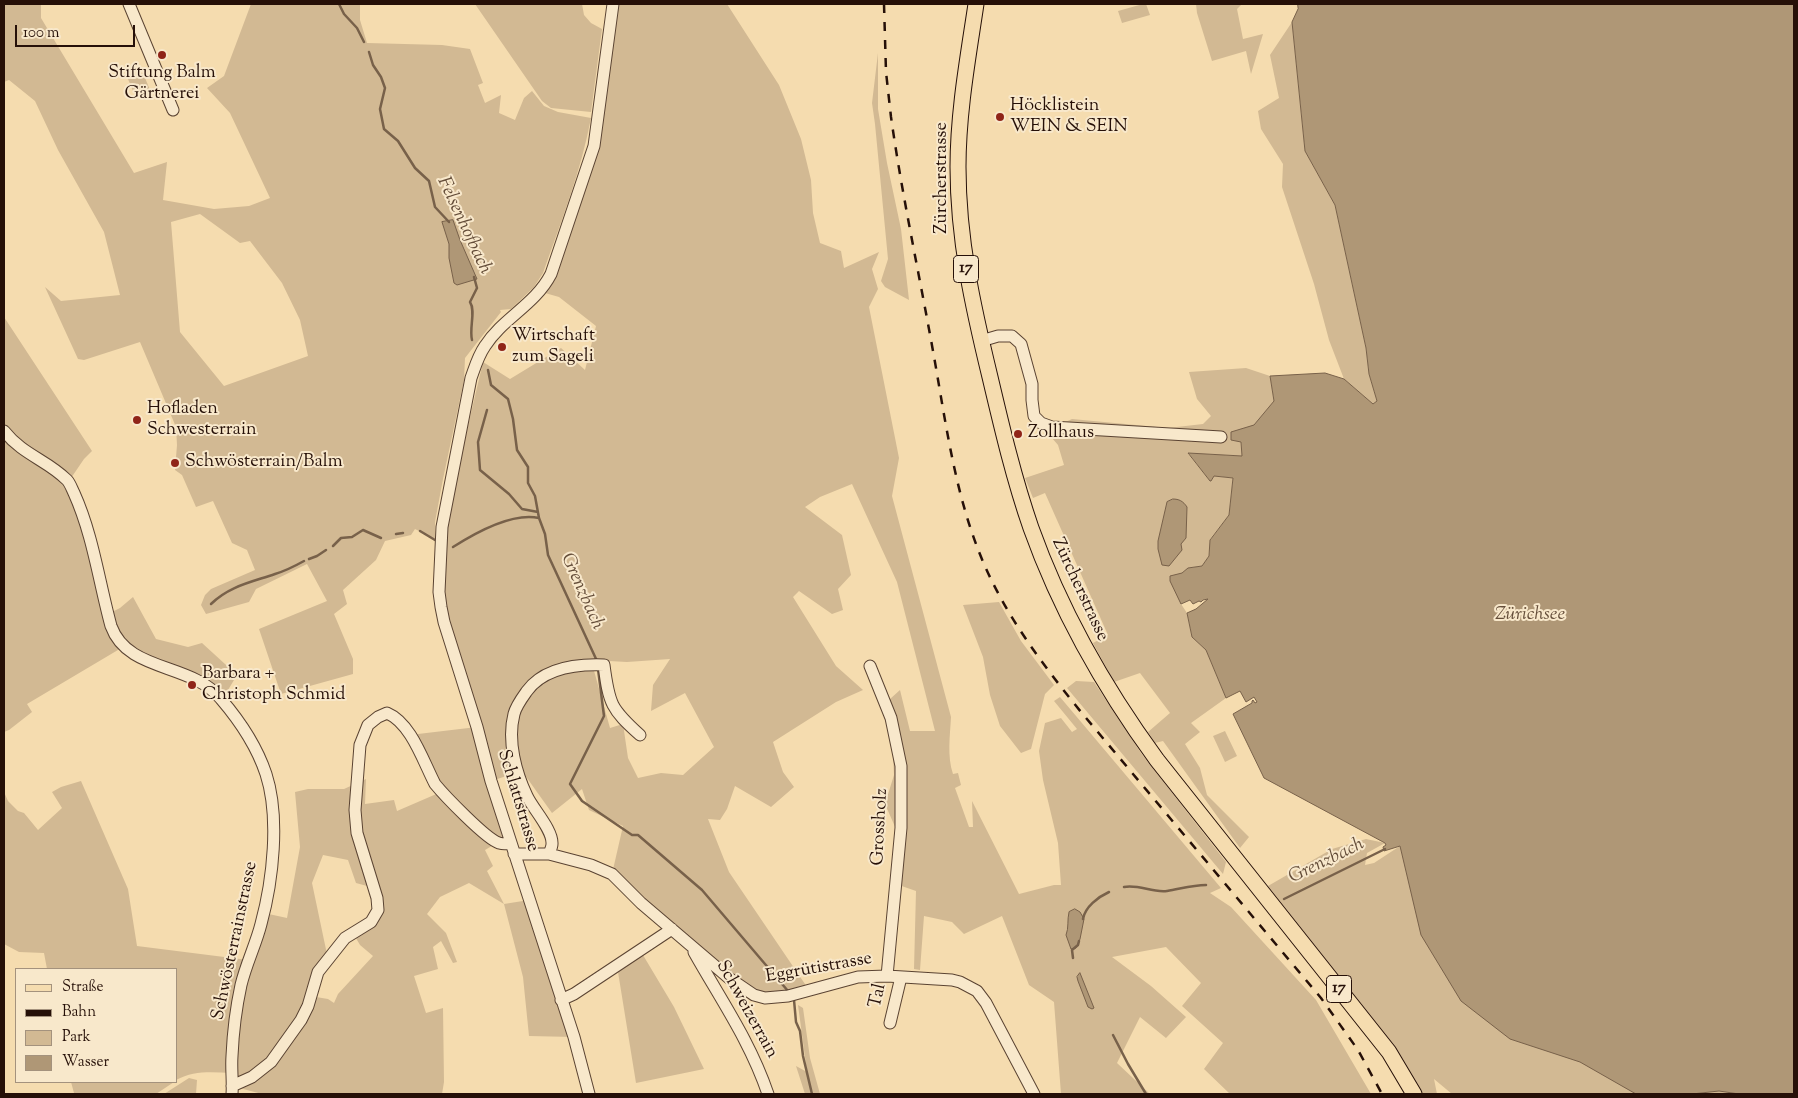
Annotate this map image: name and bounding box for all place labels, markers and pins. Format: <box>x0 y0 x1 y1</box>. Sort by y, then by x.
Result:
marker: Stiftung Balm Gärtnerei <box>156 49 168 61</box>
place label: Stiftung Balm Gärtnerei <box>108 63 216 106</box>
place label: Höcklistein WEIN & SEIN <box>1010 96 1128 138</box>
marker: Höcklistein WEIN & SEIN <box>994 111 1006 123</box>
place label: Wirtschaft zum Sageli <box>512 326 595 368</box>
marker: Wirtschaft zum Sageli <box>496 341 508 353</box>
place label: Hofladen Schwesterrain <box>147 399 257 442</box>
marker: Hofladen Schwesterrain <box>131 414 143 426</box>
place label: Zollhaus <box>1028 423 1094 445</box>
marker: Zollhaus <box>1012 428 1024 440</box>
place label: Schwösterrain/Balm <box>185 452 343 474</box>
marker: Schwösterrain/Balm <box>169 457 181 469</box>
place label: Barbara + Christoph Schmid <box>202 664 345 706</box>
marker: Barbara + Christoph Schmid <box>186 679 198 691</box>

